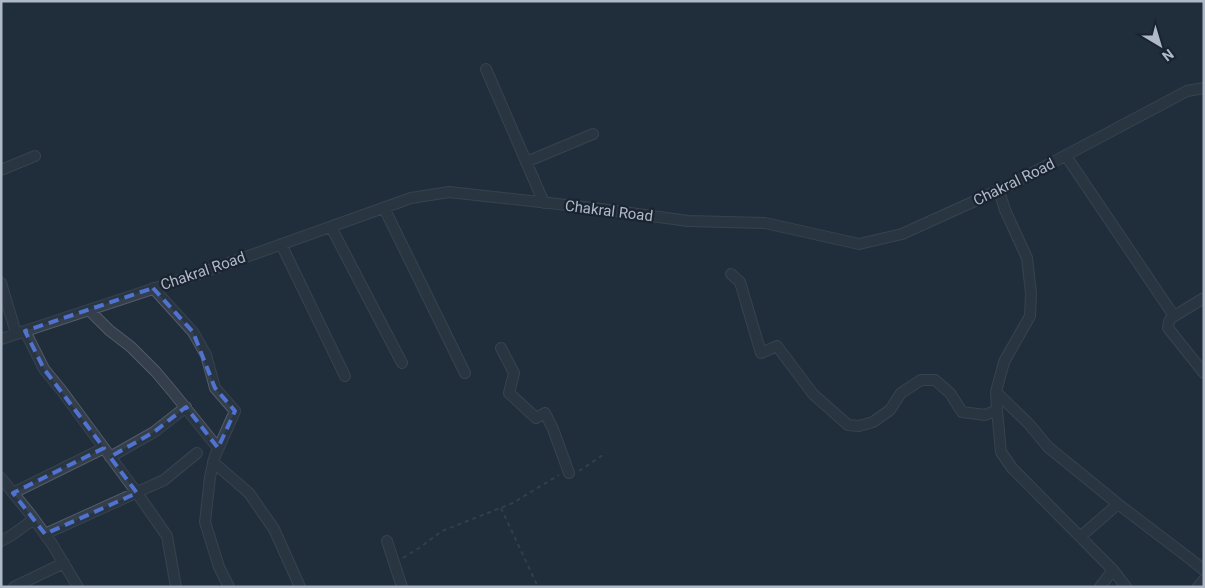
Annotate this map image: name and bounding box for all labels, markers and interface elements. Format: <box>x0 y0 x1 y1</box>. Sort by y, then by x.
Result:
north arrow <box>1135 20 1185 70</box>
text: N <box>1159 46 1177 65</box>
street label: Chakral Road <box>970 155 1058 209</box>
street label: Chakral Road <box>564 197 654 225</box>
street label: Chakral Road <box>158 248 248 294</box>

